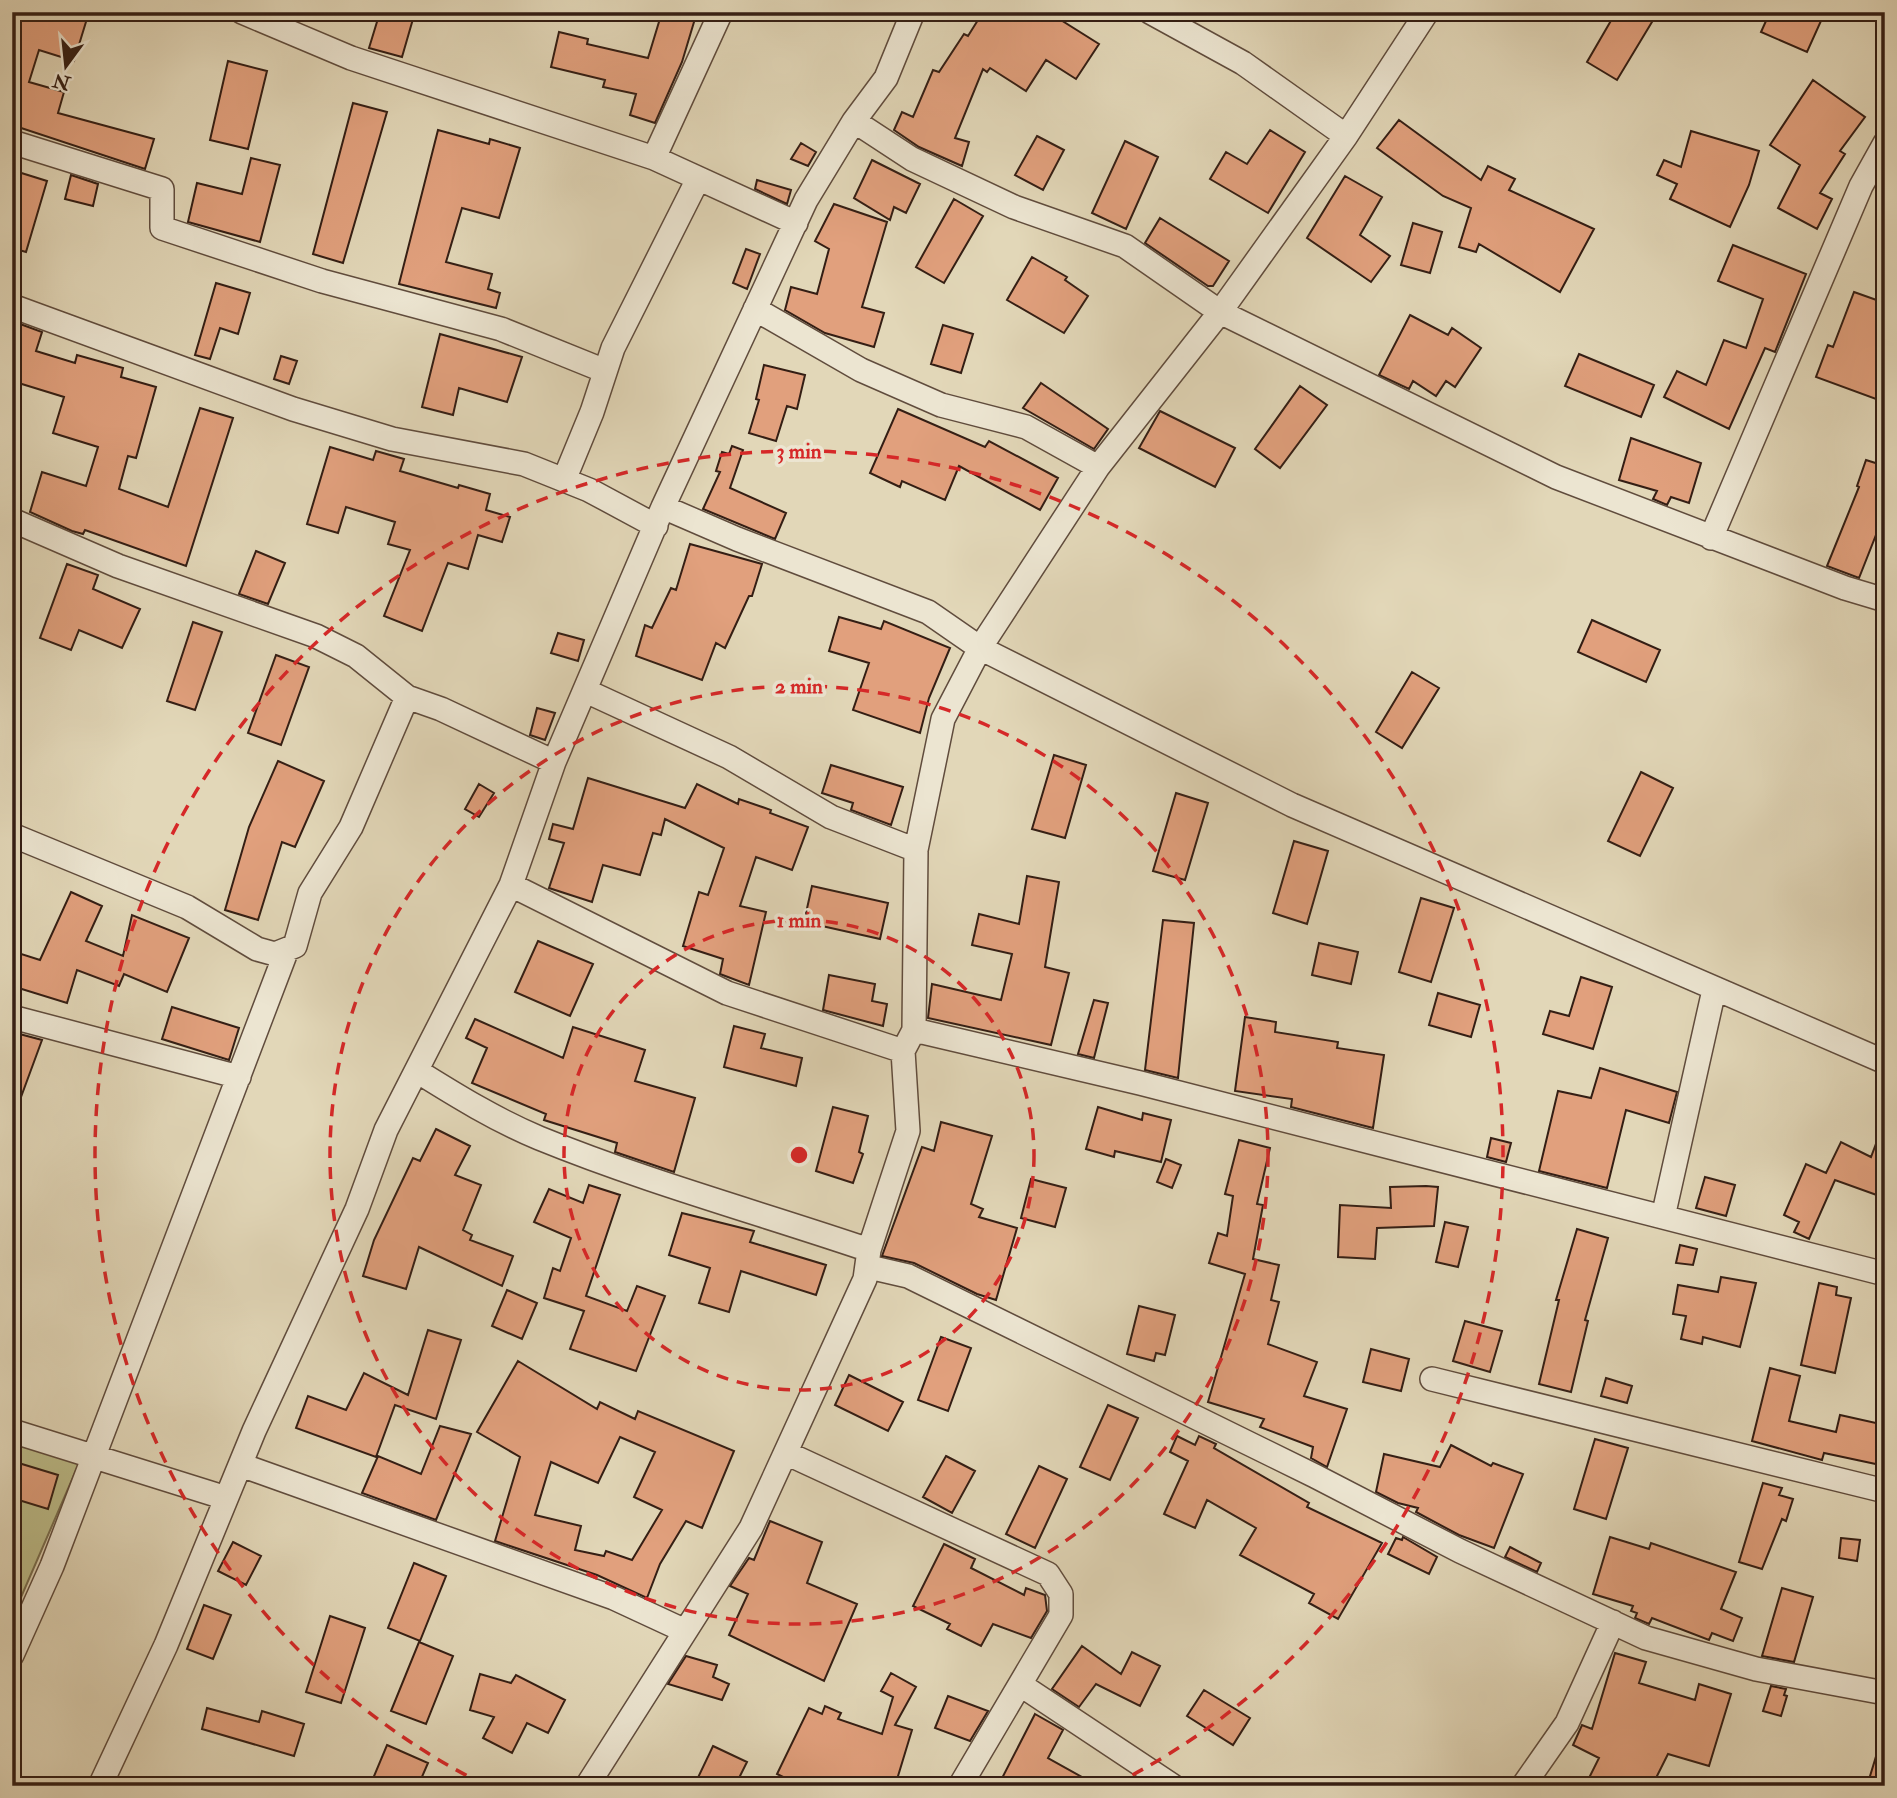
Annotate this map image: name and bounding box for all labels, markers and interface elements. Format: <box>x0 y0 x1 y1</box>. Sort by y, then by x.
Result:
north arrow <box>32 32 102 102</box>
text: N <box>50 67 74 96</box>
text: 3 min <box>776 438 822 465</box>
text: 2 min <box>775 673 823 700</box>
text: 1 min <box>777 907 821 934</box>
centre of rings <box>787 1143 811 1167</box>

